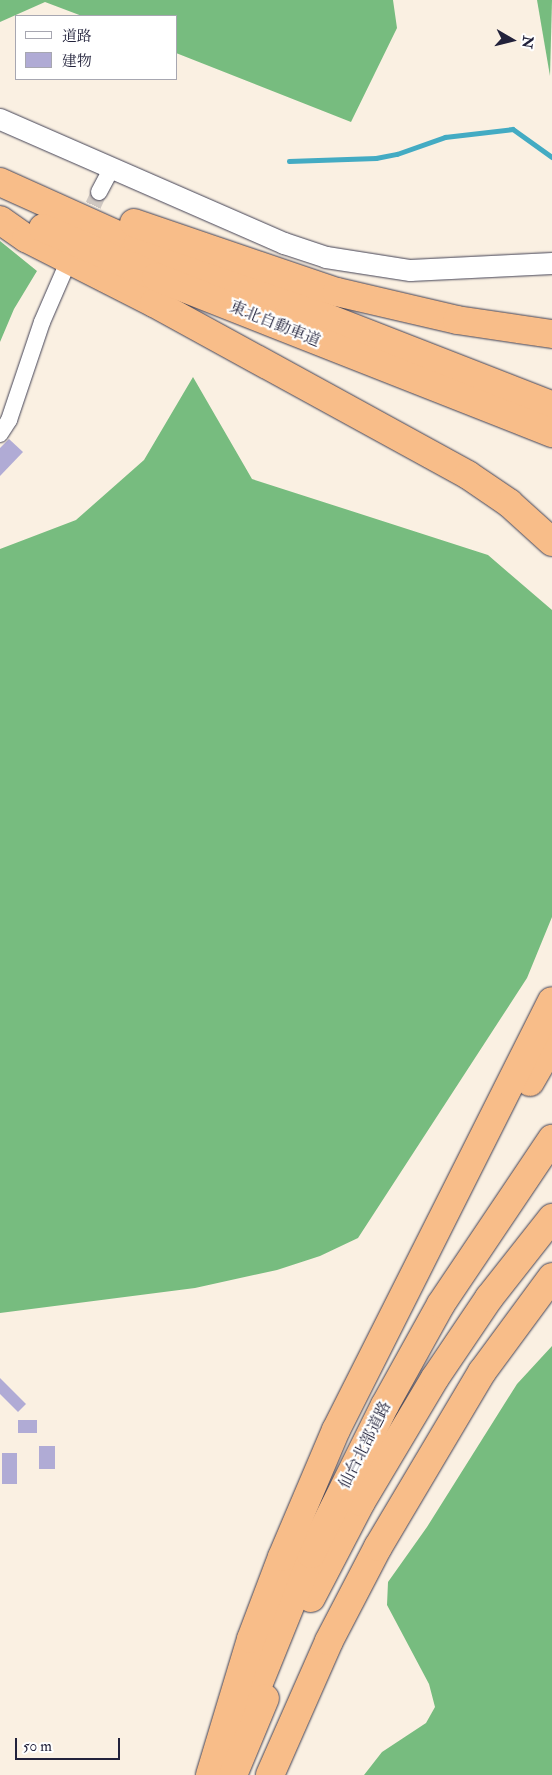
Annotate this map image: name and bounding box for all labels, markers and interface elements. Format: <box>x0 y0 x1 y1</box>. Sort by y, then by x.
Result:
legend <box>15 15 178 80</box>
north arrow <box>487 15 537 65</box>
text: 道路 <box>62 27 92 46</box>
text: N <box>518 35 537 50</box>
text: 建物 <box>62 52 92 71</box>
street label: 東北自動車道 <box>227 297 323 351</box>
street label: 仙台北部道路 <box>335 1398 395 1492</box>
scale bar <box>18 1728 122 1760</box>
text: 50 m <box>23 1737 52 1756</box>

